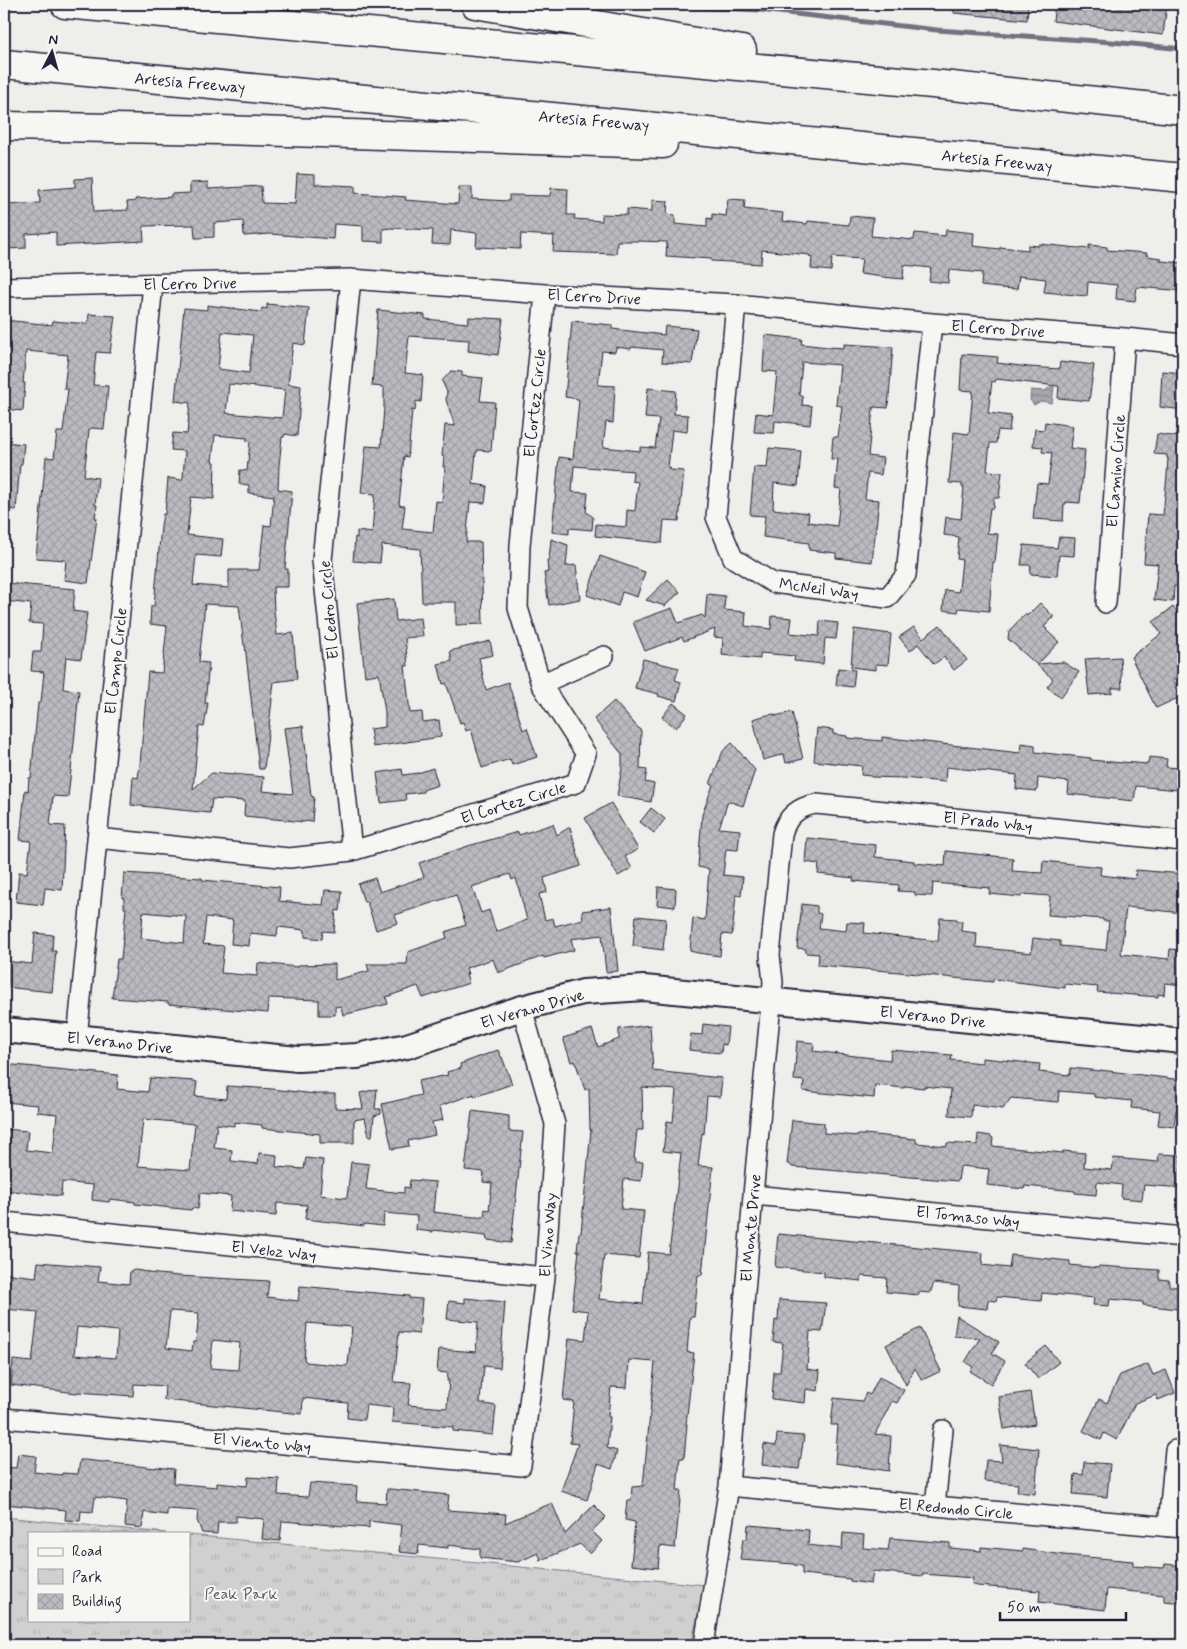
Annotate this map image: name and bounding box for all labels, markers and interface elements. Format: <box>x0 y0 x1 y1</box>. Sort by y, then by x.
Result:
north arrow <box>28 28 78 78</box>
text: N <box>48 31 59 50</box>
street label: Artesia Freeway <box>134 68 246 99</box>
street label: Artesia Freeway <box>538 106 650 137</box>
street label: Artesia Freeway <box>940 145 1053 178</box>
street label: El Cerro Drive <box>143 273 237 296</box>
street label: El Cerro Drive <box>546 285 641 310</box>
street label: El Cerro Drive <box>950 316 1045 343</box>
street label: El Cortez Circle <box>519 348 552 459</box>
street label: El Camino Circle <box>1102 413 1131 528</box>
street label: El Cedro Circle <box>315 560 344 660</box>
street label: McNeil Way <box>778 574 860 605</box>
street label: El Campo Circle <box>100 607 133 716</box>
street label: El Cortez Circle <box>458 777 569 829</box>
street label: El Prado Way <box>942 807 1034 838</box>
street label: El Verano Drive <box>478 984 587 1034</box>
street label: El Verano Drive <box>879 1001 988 1034</box>
street label: El Verano Drive <box>66 1027 175 1060</box>
street label: El Monte Drive <box>736 1173 767 1283</box>
street label: El Vino Way <box>535 1192 562 1278</box>
street label: El Tomaso Way <box>915 1202 1021 1233</box>
street label: El Veloz Way <box>230 1237 317 1266</box>
street label: El Viento Way <box>212 1429 312 1458</box>
street label: El Redondo Circle <box>898 1494 1014 1525</box>
legend <box>28 1532 190 1622</box>
text: Road <box>72 1542 102 1562</box>
text: Park <box>72 1568 102 1588</box>
park label: Peak Park <box>204 1584 278 1605</box>
scale bar <box>1000 1589 1126 1621</box>
text: Building <box>72 1592 122 1613</box>
text: 50 m <box>1007 1598 1041 1618</box>

